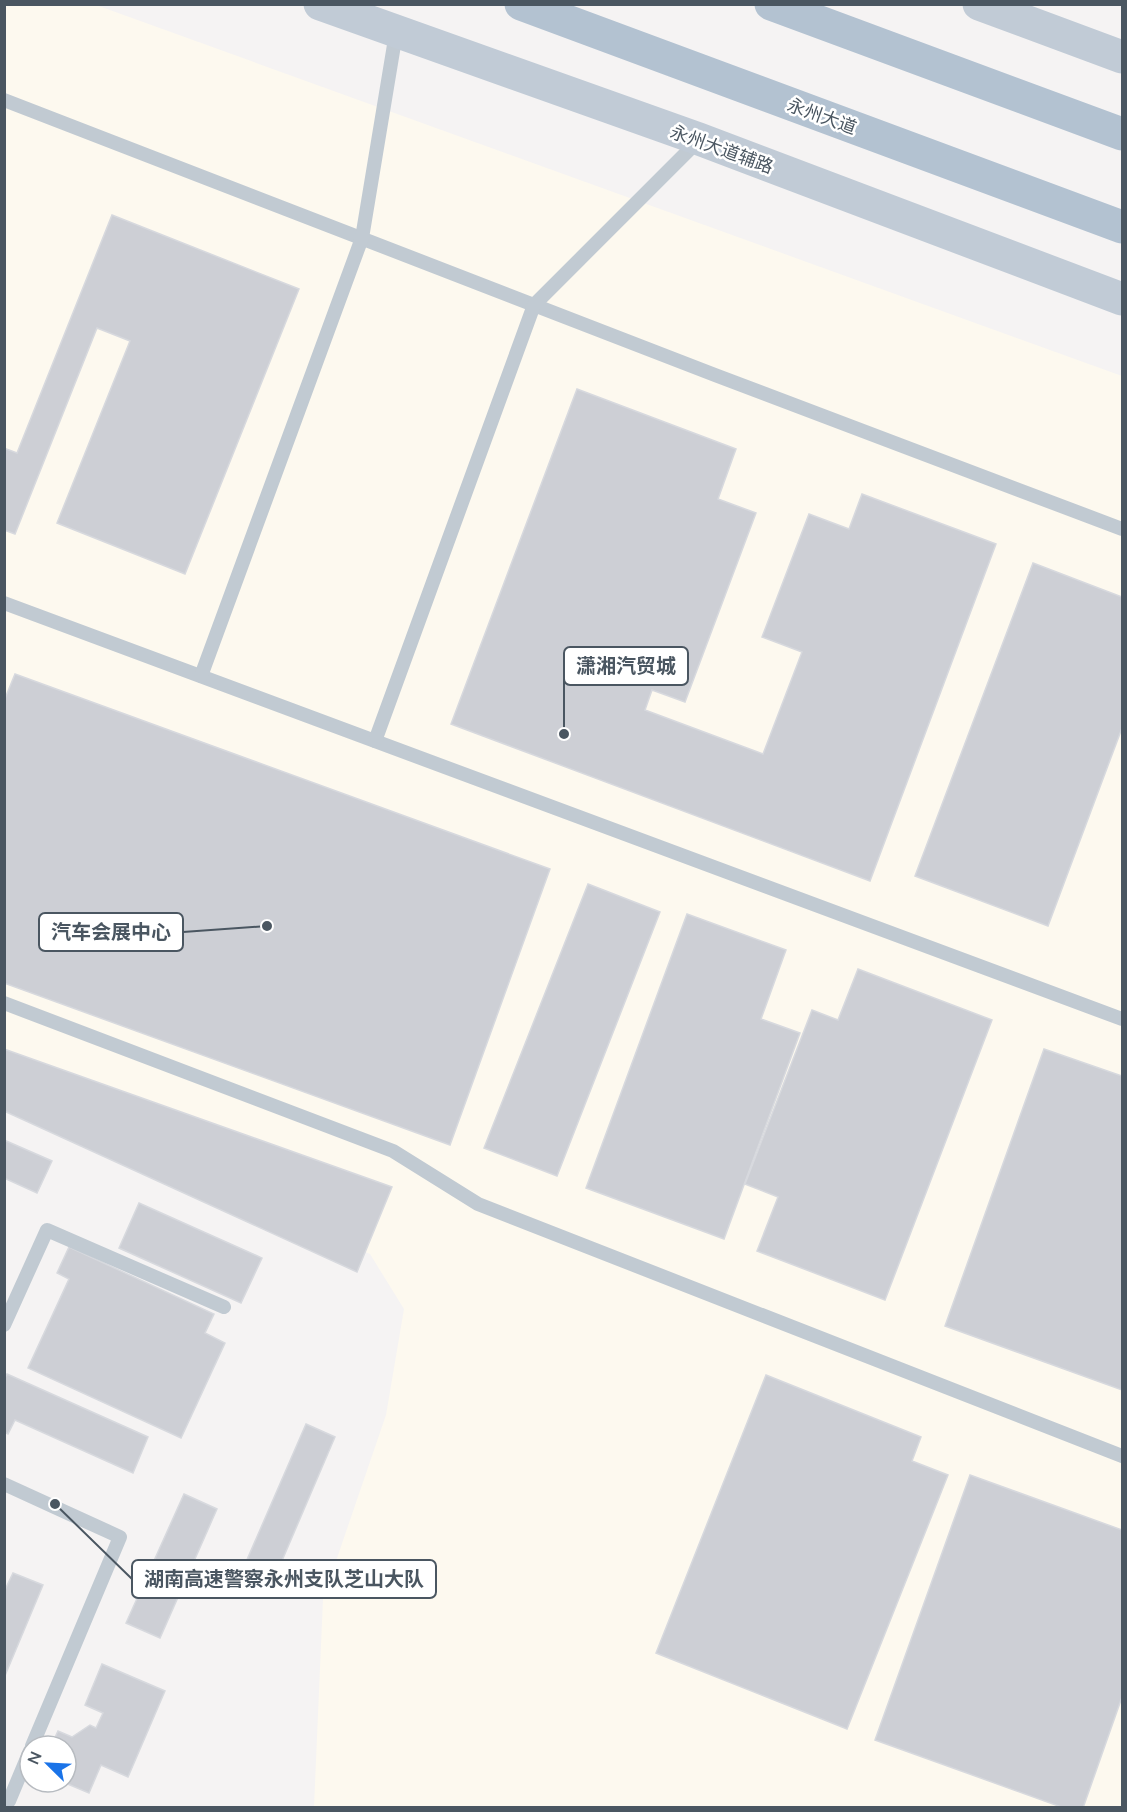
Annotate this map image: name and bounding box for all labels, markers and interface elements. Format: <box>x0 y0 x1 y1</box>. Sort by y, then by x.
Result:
street label: 永州大道 <box>784 93 860 139</box>
street label: 永州大道辅路 <box>667 120 777 178</box>
callout: 潇湘汽贸城 <box>564 647 688 685</box>
text: 潇湘汽贸城 <box>576 653 676 678</box>
callout: 汽车会展中心 <box>39 913 183 951</box>
text: 汽车会展中心 <box>51 919 171 944</box>
callout: 湖南高速警察永州支队芝山大队 <box>132 1560 436 1598</box>
text: 湖南高速警察永州支队芝山大队 <box>144 1566 424 1591</box>
north arrow <box>18 1734 78 1794</box>
text: N <box>23 1748 46 1767</box>

